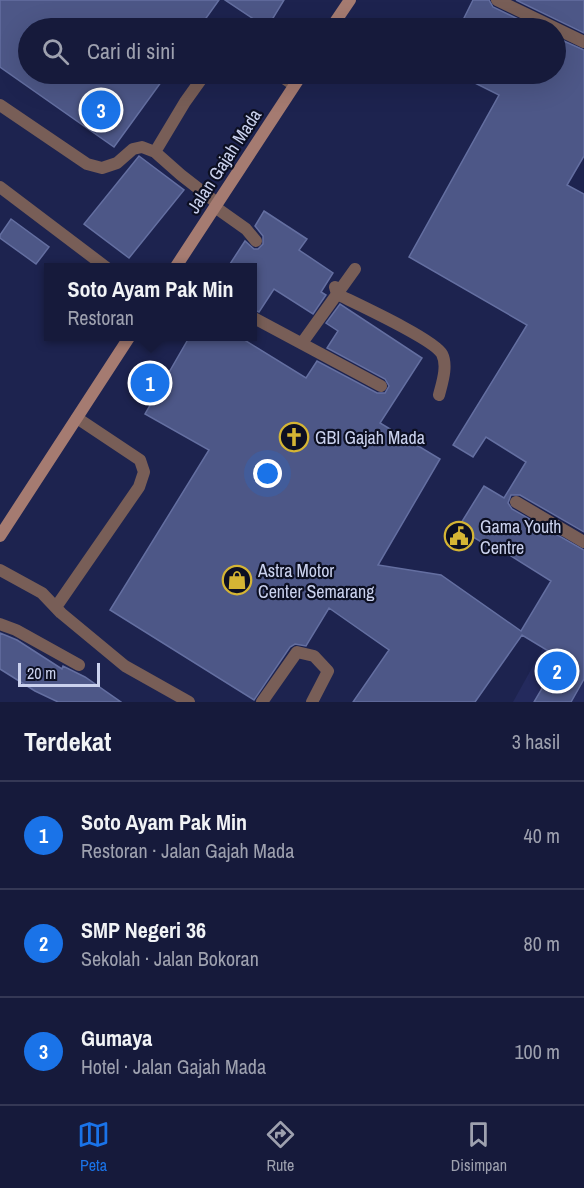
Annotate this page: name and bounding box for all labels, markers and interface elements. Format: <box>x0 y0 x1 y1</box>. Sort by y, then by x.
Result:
search box <box>18 18 566 84</box>
icon: search <box>39 35 72 68</box>
text: Cari di sini <box>87 36 175 66</box>
pin: 3 <box>82 88 120 132</box>
street label: Jalan Gajah Mada <box>181 104 267 218</box>
popup <box>44 263 257 341</box>
text: Soto Ayam Pak Min <box>67 274 234 304</box>
text: Restoran <box>67 304 134 331</box>
pin: 1 <box>130 360 170 406</box>
church icon: GBI Gajah Mada <box>278 421 310 453</box>
place label: GBI Gajah Mada <box>315 425 425 450</box>
your location <box>253 459 282 488</box>
place label: Gama Youth Centre <box>480 514 561 560</box>
public building icon: Gama Youth Centre <box>443 520 475 552</box>
place label: Astra Motor Center Semarang <box>257 558 375 604</box>
shop icon: Astra Motor Center Semarang <box>221 564 253 596</box>
pin: 2 <box>538 648 576 694</box>
scale bar <box>18 660 100 688</box>
text: 20 m <box>27 662 56 684</box>
text: Terdekat <box>24 724 111 759</box>
text: 3 hasil <box>512 728 560 755</box>
text: Soto Ayam Pak Min <box>81 807 247 837</box>
text: 1 <box>39 822 48 849</box>
text: 40 m <box>524 822 560 849</box>
text: Restoran · Jalan Gajah Mada <box>81 837 294 864</box>
text: SMP Negeri 36 <box>81 915 206 945</box>
text: 2 <box>39 930 48 957</box>
text: 80 m <box>524 930 560 957</box>
text: Sekolah · Jalan Bokoran <box>81 945 259 972</box>
text: Gumaya <box>81 1023 152 1053</box>
text: 3 <box>39 1038 48 1065</box>
text: 100 m <box>514 1038 560 1065</box>
text: Hotel · Jalan Gajah Mada <box>81 1053 266 1080</box>
tab: Peta <box>77 1118 110 1176</box>
tab: Rute <box>264 1118 297 1176</box>
tab: Disimpan <box>451 1118 507 1176</box>

